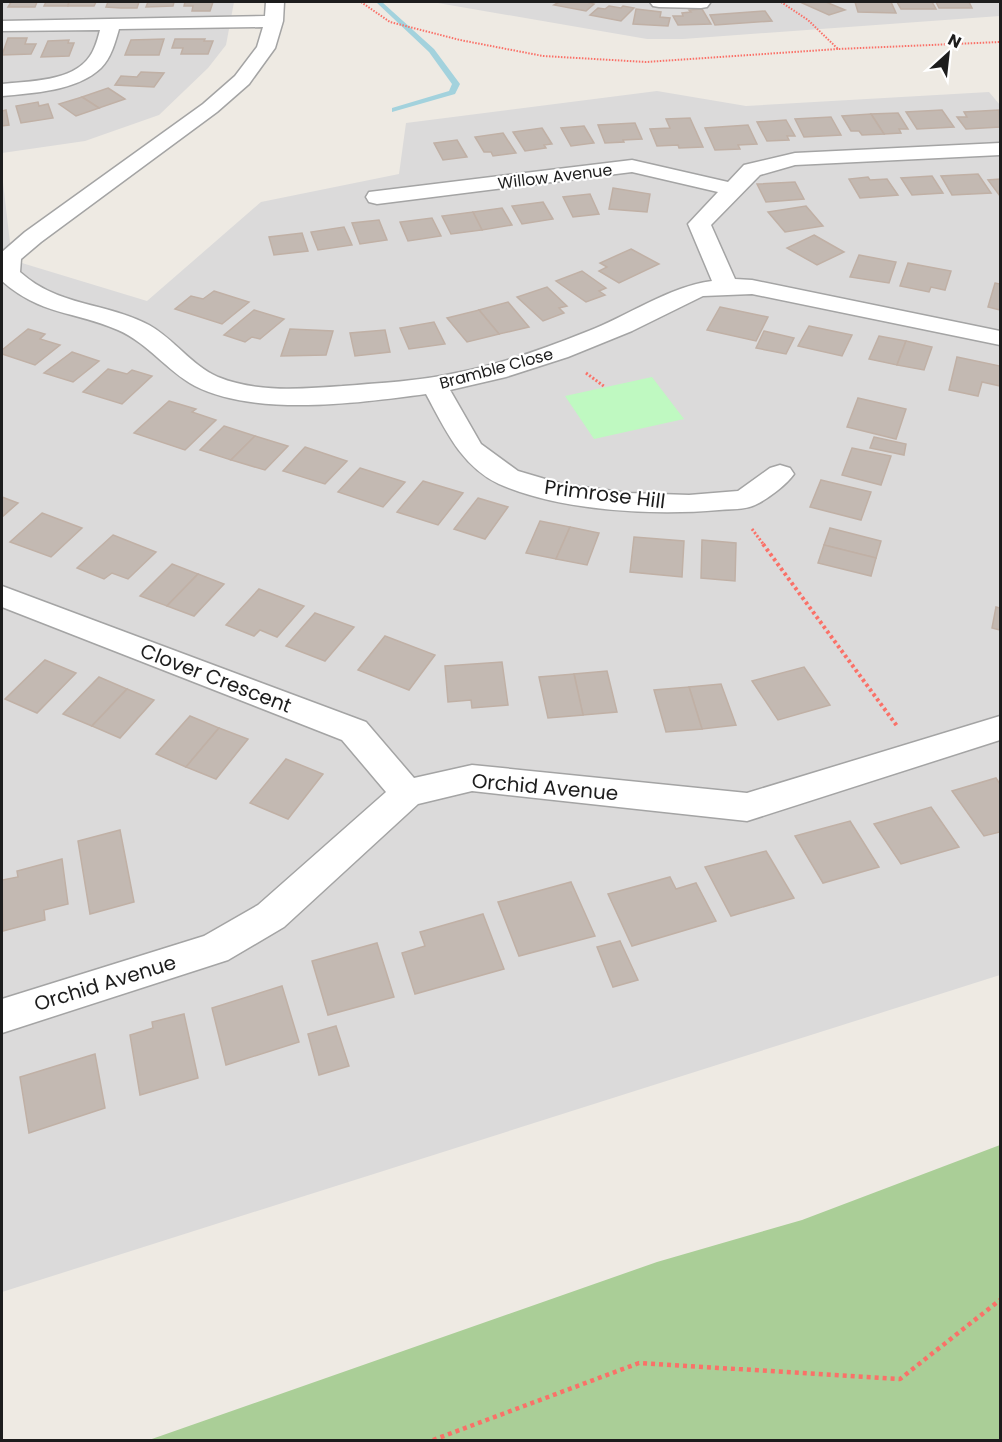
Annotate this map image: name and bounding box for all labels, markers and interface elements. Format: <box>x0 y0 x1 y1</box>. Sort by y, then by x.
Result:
north arrow <box>918 24 978 84</box>
text: N <box>944 28 965 54</box>
street label: Willow Avenue <box>497 158 614 195</box>
street label: Bramble Close <box>437 342 556 395</box>
street label: Primrose Hill <box>543 473 667 515</box>
street label: Clover Crescent <box>136 636 296 720</box>
street label: Orchid Avenue <box>471 767 619 807</box>
street label: Orchid Avenue <box>31 948 179 1018</box>

